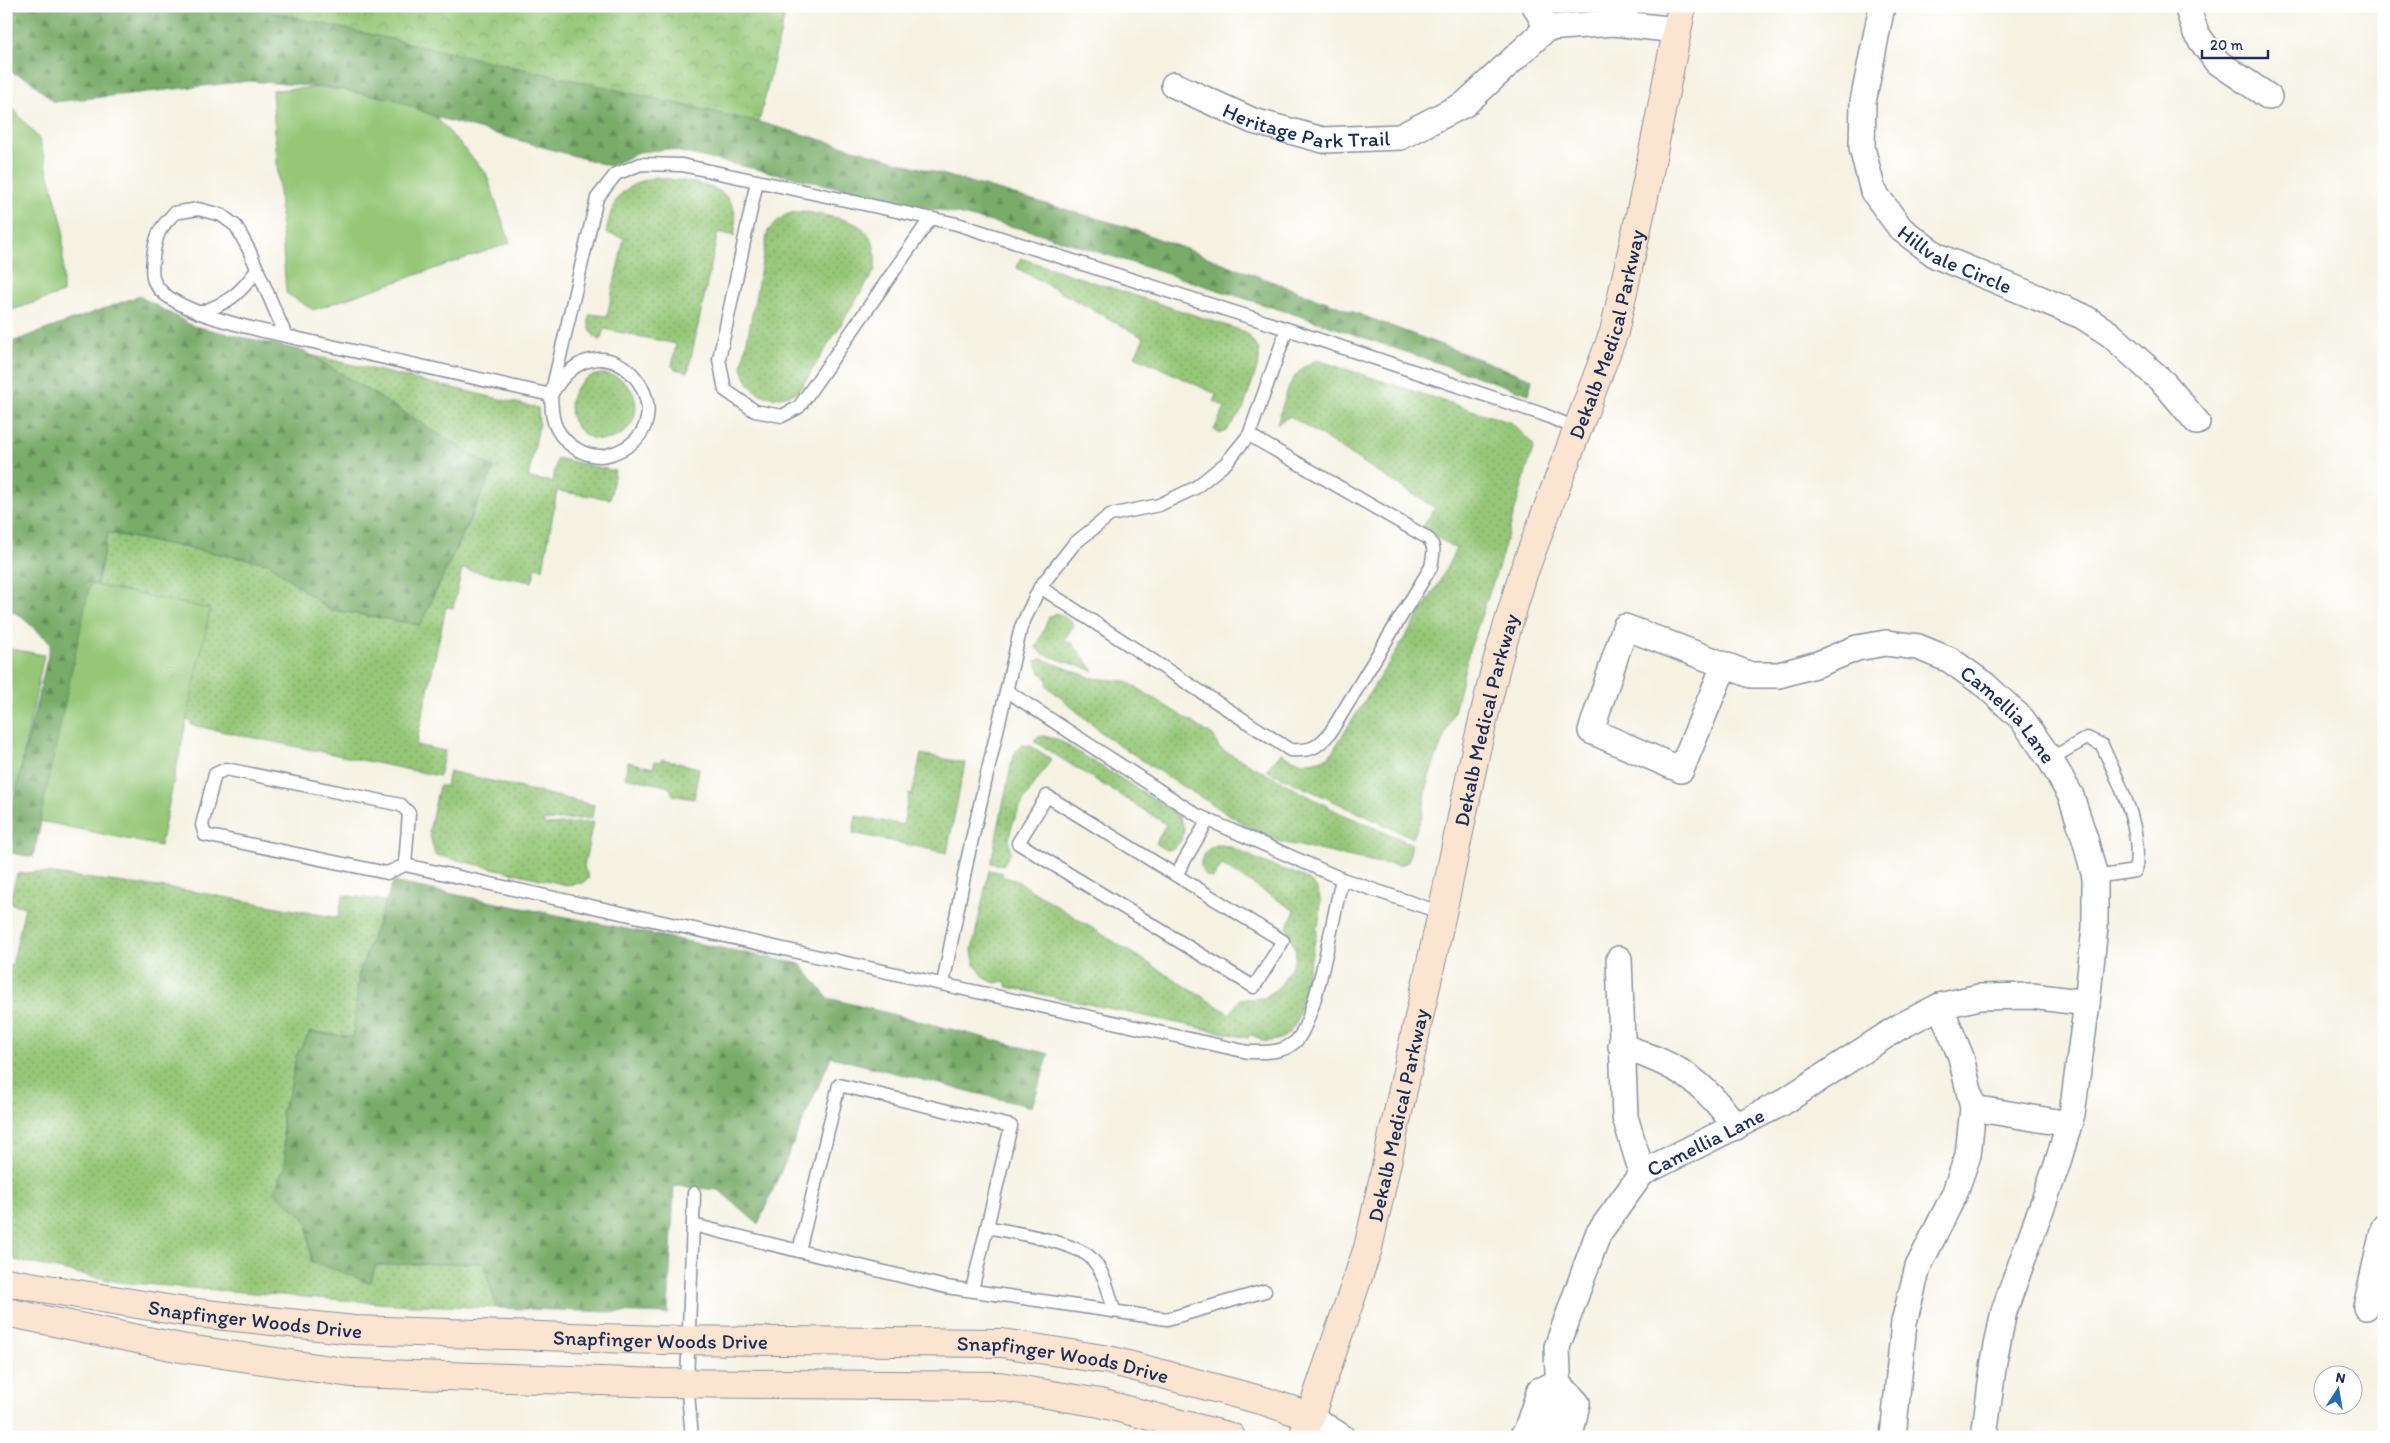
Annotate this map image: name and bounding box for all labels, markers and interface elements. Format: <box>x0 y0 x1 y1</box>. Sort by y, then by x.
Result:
scale bar <box>2202 28 2269 60</box>
text: 20 m <box>2210 36 2244 54</box>
street label: Heritage Park Trail <box>1219 97 1391 152</box>
street label: Hillvale Circle <box>1893 219 2016 298</box>
street label: Dekalb Medical Parkway <box>1562 227 1649 442</box>
street label: Dekalb Medical Parkway <box>1448 610 1523 828</box>
street label: Camellia Lane <box>1956 659 2061 768</box>
street label: Dekalb Medical Parkway <box>1362 1006 1433 1224</box>
street label: Camellia Lane <box>1642 1102 1768 1181</box>
street label: Snapfinger Woods Drive <box>146 1294 363 1343</box>
street label: Snapfinger Woods Drive <box>553 1324 768 1353</box>
street label: Snapfinger Woods Drive <box>957 1330 1172 1388</box>
north arrow <box>2312 1366 2362 1416</box>
text: N <box>2334 1368 2347 1387</box>

